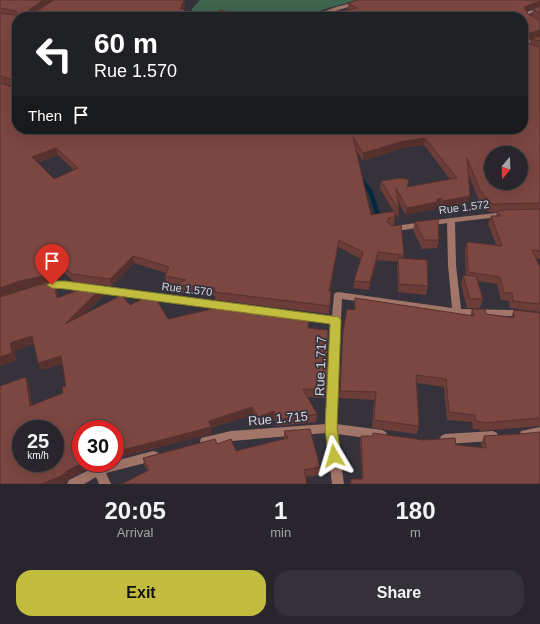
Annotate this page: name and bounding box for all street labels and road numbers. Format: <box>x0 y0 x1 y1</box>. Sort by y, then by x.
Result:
street label: Rue 1.572 <box>438 198 490 216</box>
street label: Rue 1.570 <box>161 280 213 298</box>
street label: Rue 1.717 <box>312 336 329 396</box>
street label: Rue 1.715 <box>248 408 309 429</box>

